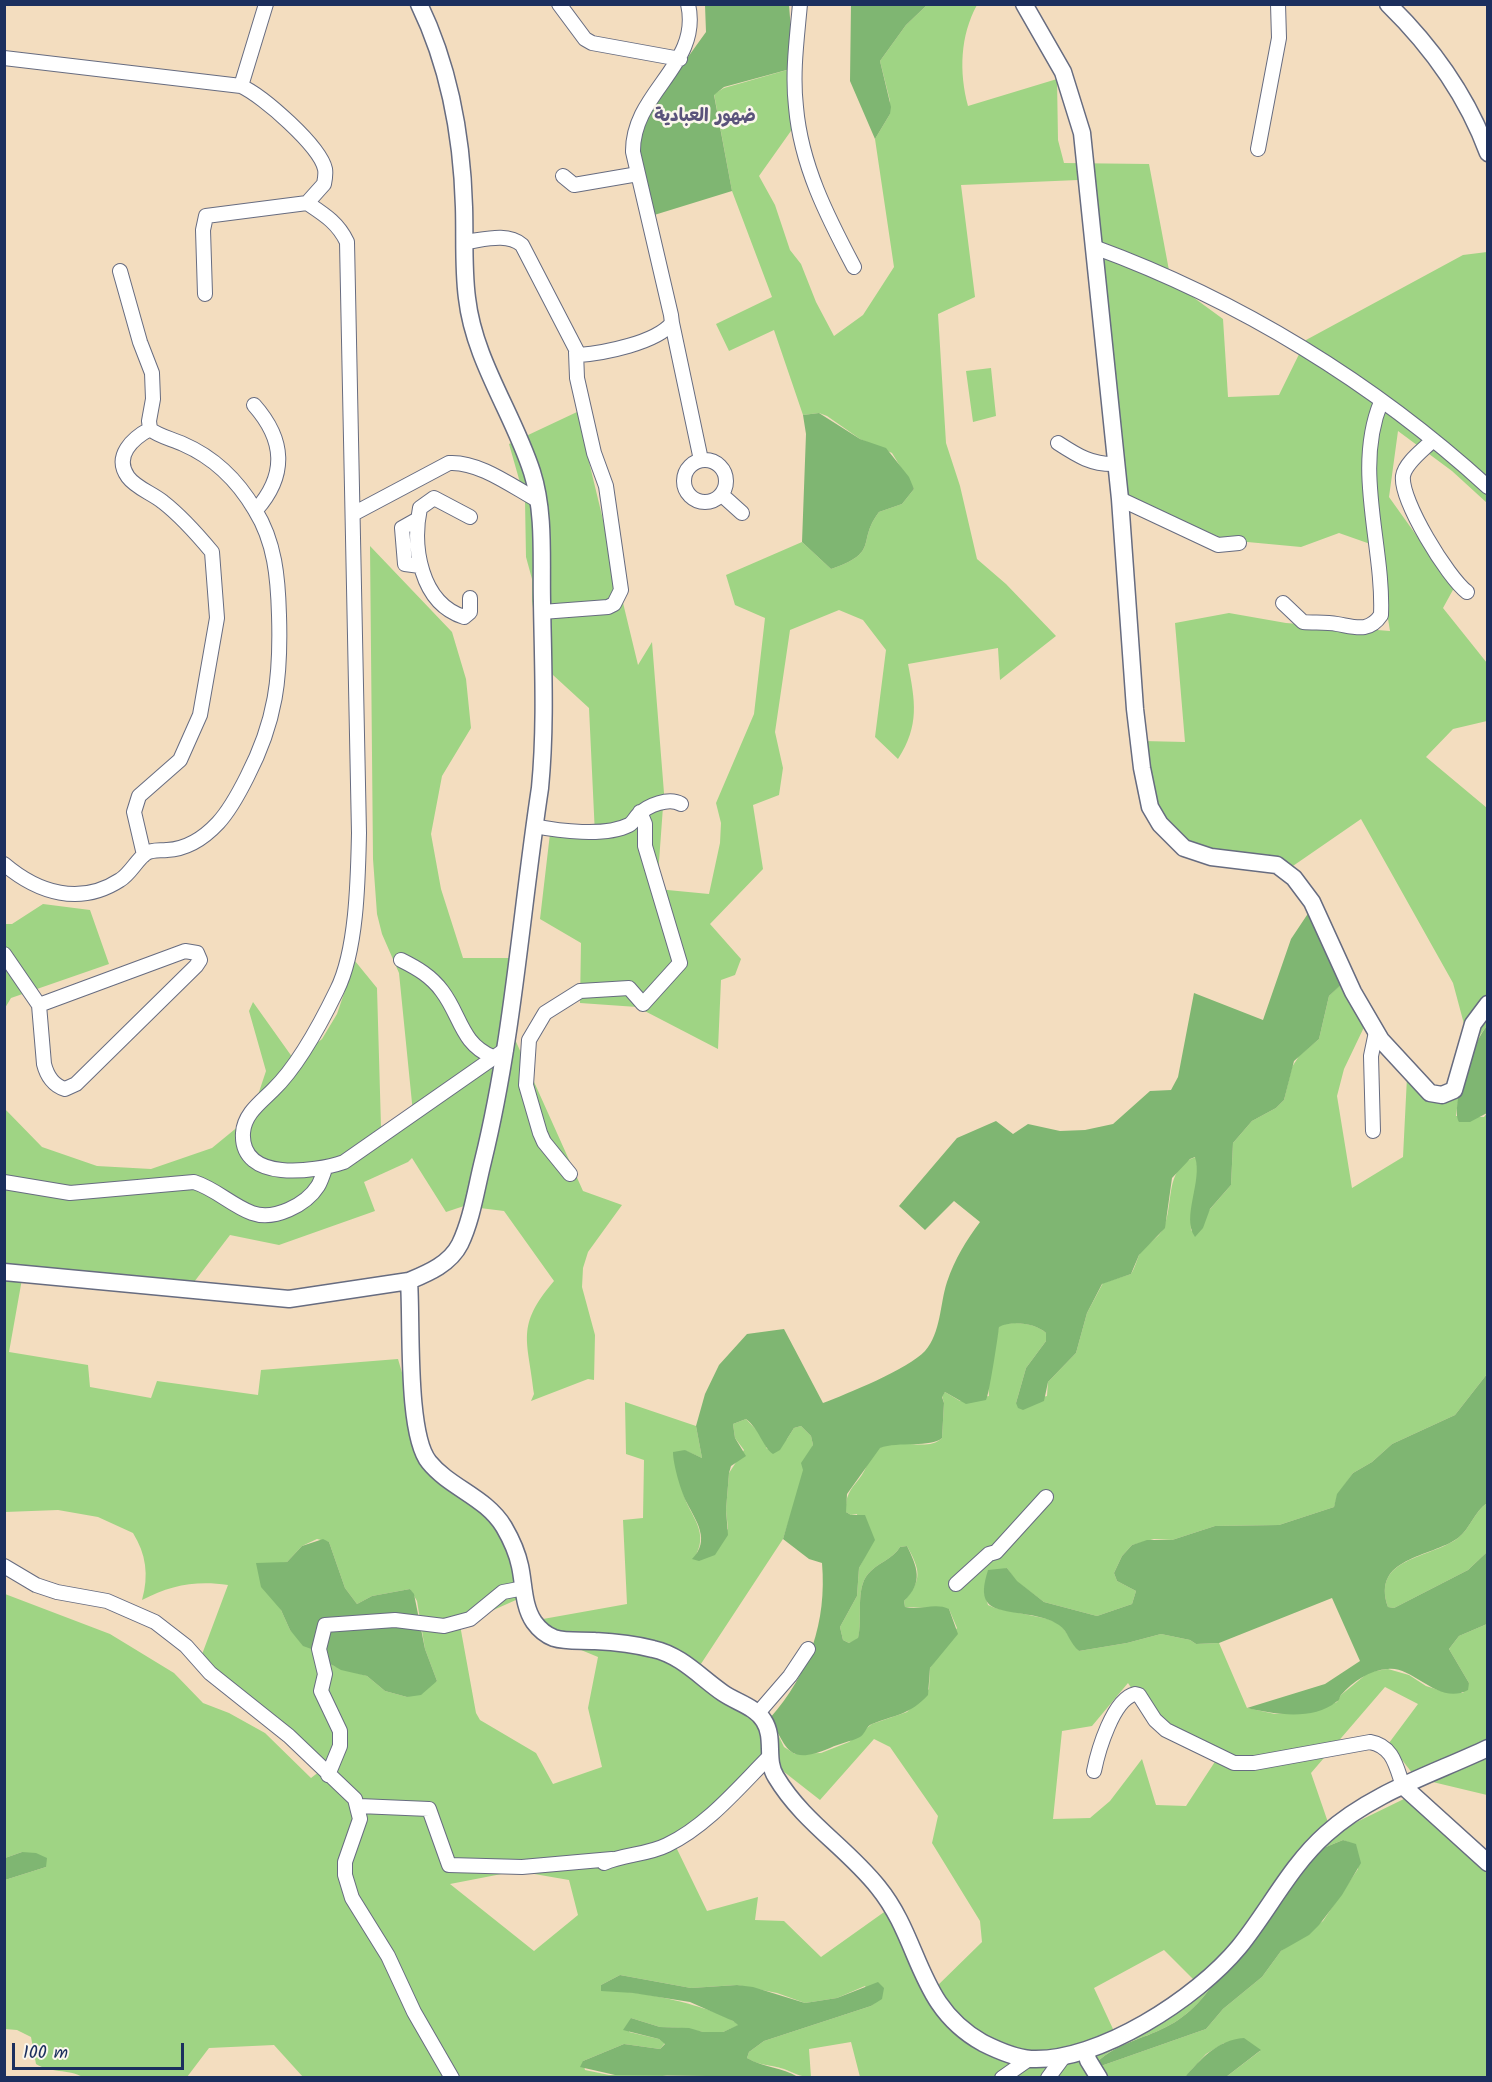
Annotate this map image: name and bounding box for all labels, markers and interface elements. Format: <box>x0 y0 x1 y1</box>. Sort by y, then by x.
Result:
district label: ضهور العبادية <box>654 107 756 129</box>
scale bar <box>15 2031 188 2069</box>
text: 100 m <box>23 2039 68 2068</box>

